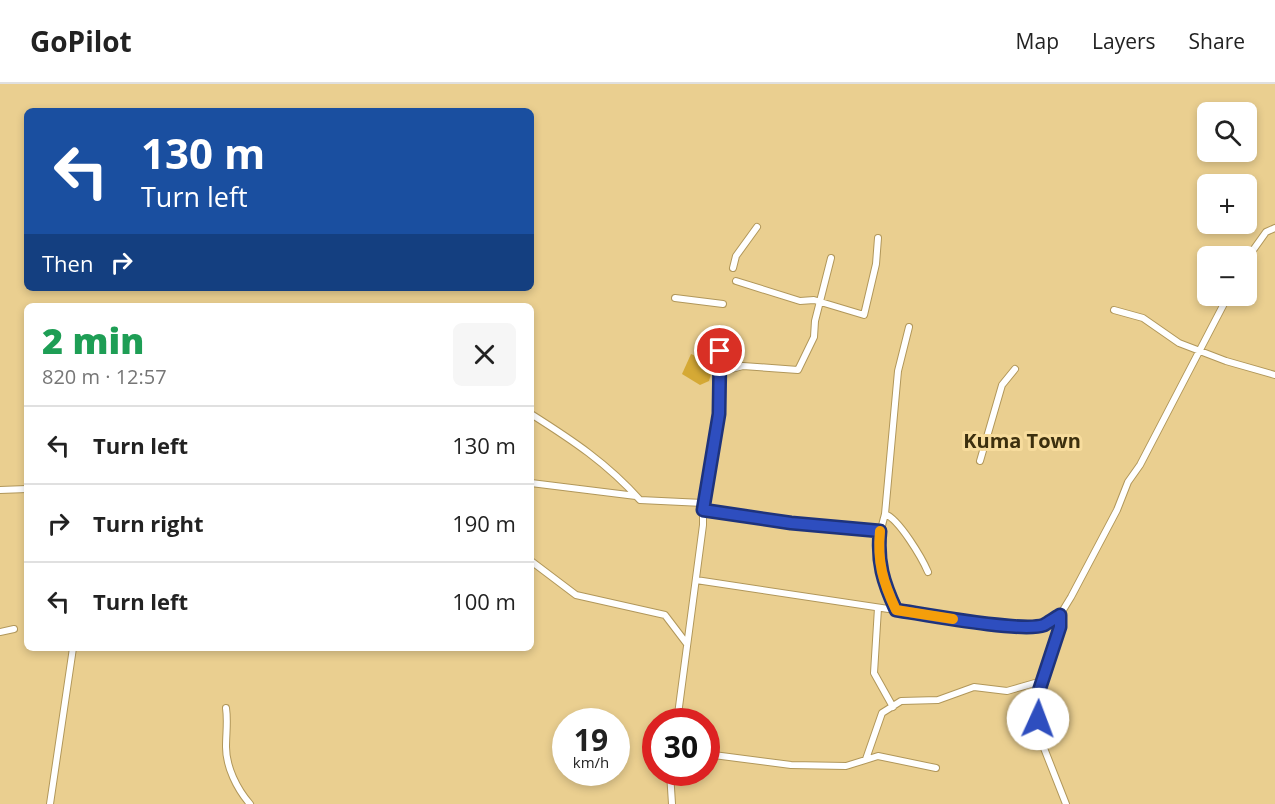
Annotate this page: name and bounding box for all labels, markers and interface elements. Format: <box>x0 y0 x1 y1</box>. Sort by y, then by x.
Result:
text: GoPilot <box>30 22 132 60</box>
text: Map <box>1016 27 1059 55</box>
text: Layers <box>1092 27 1156 55</box>
text: Share <box>1189 27 1245 55</box>
map controls <box>1197 102 1257 306</box>
button: search <box>1197 102 1257 162</box>
text: 130 m <box>141 124 265 181</box>
icon: left <box>42 132 120 210</box>
button: + <box>1197 174 1257 234</box>
text: Turn left <box>141 178 248 215</box>
icon: right <box>105 246 138 279</box>
button: − <box>1197 246 1257 306</box>
text: Then <box>42 248 93 278</box>
text: 2 min <box>42 316 144 365</box>
button: close <box>453 323 516 386</box>
pin <box>694 325 745 376</box>
icon: arrive <box>703 334 736 367</box>
text: 820 m · 12:57 <box>42 363 167 390</box>
district label: Kuma Town <box>963 427 1081 454</box>
icon: left <box>42 429 75 462</box>
text: Turn left <box>93 430 188 460</box>
text: 130 m <box>452 430 516 460</box>
icon: right <box>42 507 75 540</box>
text: Turn right <box>93 508 204 538</box>
text: 190 m <box>452 508 516 538</box>
icon: left <box>42 585 75 618</box>
text: Turn left <box>93 586 188 616</box>
text: 100 m <box>452 586 516 616</box>
position arrow <box>1006 687 1070 751</box>
speed limit sign: 30 <box>642 708 720 786</box>
text: 19 <box>574 719 608 760</box>
text: km/h <box>573 752 609 772</box>

